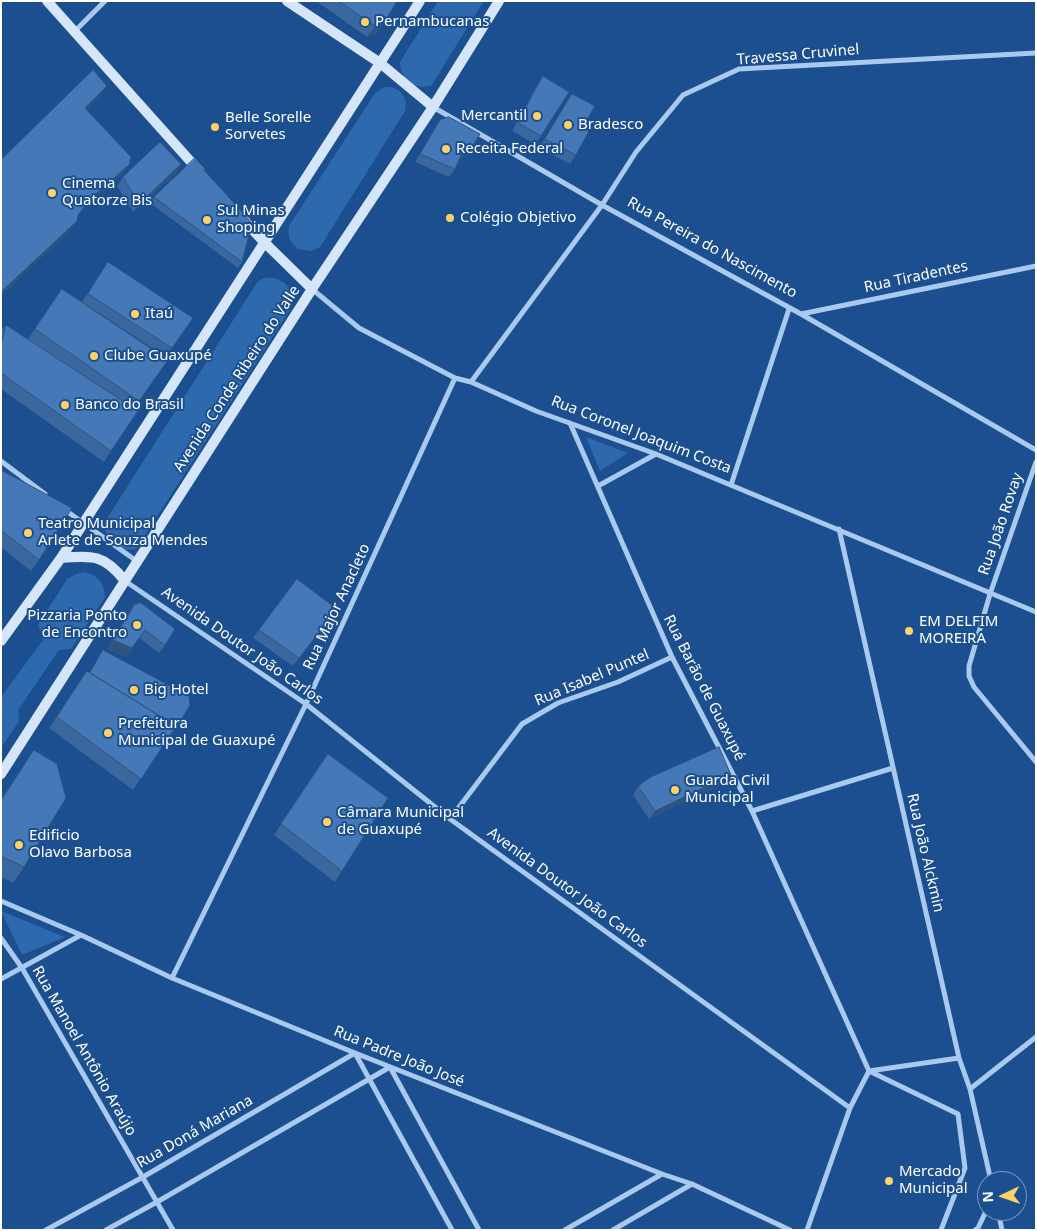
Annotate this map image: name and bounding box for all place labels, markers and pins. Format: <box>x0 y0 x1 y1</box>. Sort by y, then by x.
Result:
place label: Pernambucanas <box>375 13 489 31</box>
marker: Pernambucanas <box>359 16 371 28</box>
place label: Mercantil <box>461 107 527 125</box>
place label: Belle Sorelle Sorvetes <box>225 109 311 144</box>
marker: Mercantil <box>531 110 543 122</box>
place label: Bradesco <box>578 116 643 134</box>
marker: Bradesco <box>562 119 574 131</box>
marker: Belle Sorelle Sorvetes <box>209 121 221 133</box>
place label: Receita Federal <box>456 140 563 158</box>
marker: Receita Federal <box>440 143 452 155</box>
place label: Cinema Quatorze Bis <box>62 175 152 210</box>
marker: Cinema Quatorze Bis <box>46 187 58 199</box>
place label: Sul Minas Shoping <box>217 202 285 237</box>
place label: Colégio Objetivo <box>460 209 576 227</box>
marker: Colégio Objetivo <box>444 212 456 224</box>
marker: Sul Minas Shoping <box>201 214 213 226</box>
place label: Itaú <box>145 305 173 323</box>
marker: Itaú <box>129 308 141 320</box>
place label: Clube Guaxupé <box>104 347 212 365</box>
marker: Clube Guaxupé <box>88 350 100 362</box>
place label: Banco do Brasil <box>75 396 184 414</box>
marker: Banco do Brasil <box>59 399 71 411</box>
place label: Teatro Municipal Arlete de Souza Mendes <box>38 515 208 550</box>
marker: Teatro Municipal Arlete de Souza Mendes <box>22 527 34 539</box>
place label: Pizzaria Ponto de Encontro <box>27 607 127 642</box>
place label: EM DELFIM MOREIRA <box>919 613 998 648</box>
marker: Pizzaria Ponto de Encontro <box>131 619 143 631</box>
marker: EM DELFIM MOREIRA <box>903 625 915 637</box>
place label: Big Hotel <box>144 681 209 699</box>
marker: Big Hotel <box>128 684 140 696</box>
place label: Prefeitura Municipal de Guaxupé <box>118 715 276 750</box>
marker: Prefeitura Municipal de Guaxupé <box>102 727 114 739</box>
place label: Guarda Civil Municipal <box>685 772 770 807</box>
marker: Guarda Civil Municipal <box>669 784 681 796</box>
place label: Câmara Municipal de Guaxupé <box>337 804 464 839</box>
marker: Câmara Municipal de Guaxupé <box>321 816 333 828</box>
place label: Edificio Olavo Barbosa <box>29 827 132 862</box>
marker: Edificio Olavo Barbosa <box>13 839 25 851</box>
place label: Mercado Municipal <box>899 1163 968 1198</box>
marker: Mercado Municipal <box>883 1175 895 1187</box>

